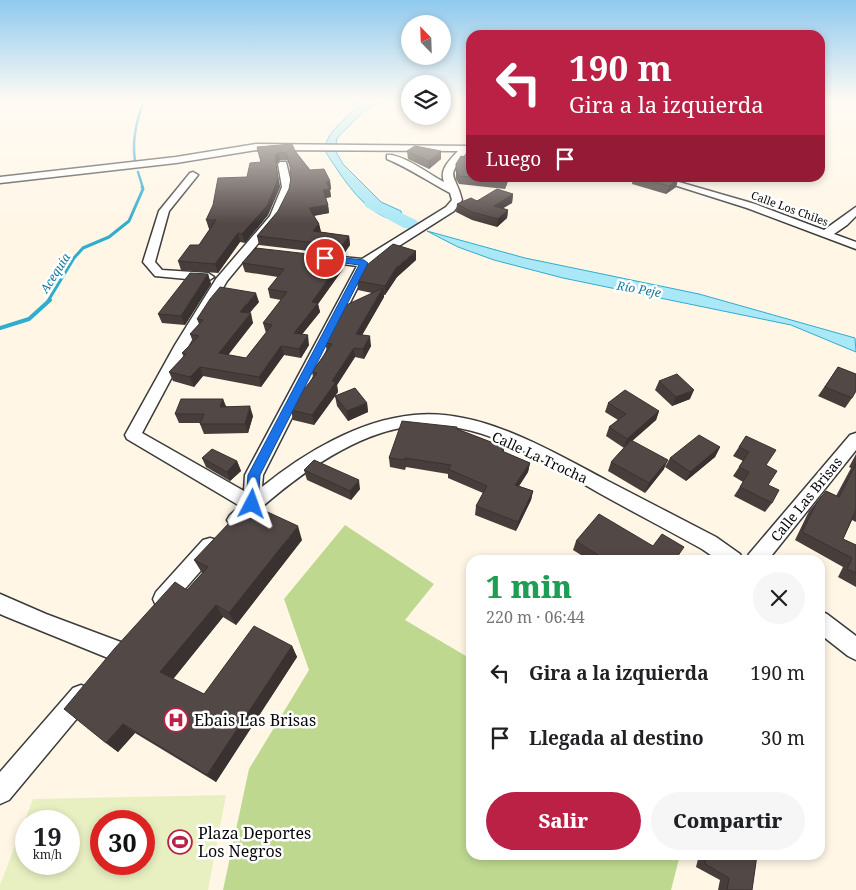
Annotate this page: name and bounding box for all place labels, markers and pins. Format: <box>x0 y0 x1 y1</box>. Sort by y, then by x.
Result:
pin <box>304 237 346 279</box>
hospital icon: Ebais Las Brisas <box>163 707 189 733</box>
place label: Ebais Las Brisas <box>194 709 316 731</box>
place label: Plaza Deportes Los Negros <box>198 822 311 862</box>
sports icon: Plaza Deportes Los Negros <box>167 829 193 855</box>

